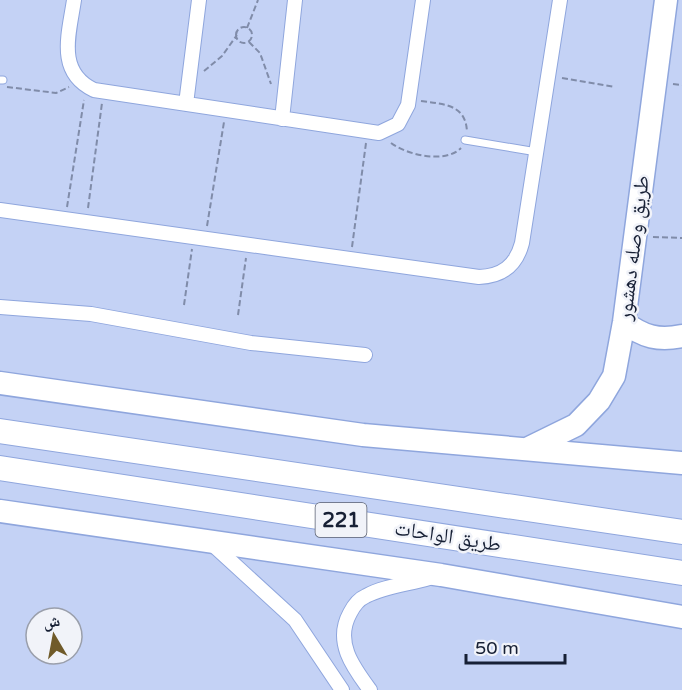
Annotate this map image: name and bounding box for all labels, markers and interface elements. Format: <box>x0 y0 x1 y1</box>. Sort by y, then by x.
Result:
street label: طريق وصله دهشور <box>612 174 655 323</box>
road number: 221 <box>316 503 366 537</box>
street label: طريق الواحات <box>393 516 503 557</box>
north arrow <box>24 606 84 666</box>
text: ش <box>41 611 62 634</box>
scale bar <box>466 627 565 665</box>
text: 50 m <box>475 637 519 659</box>

